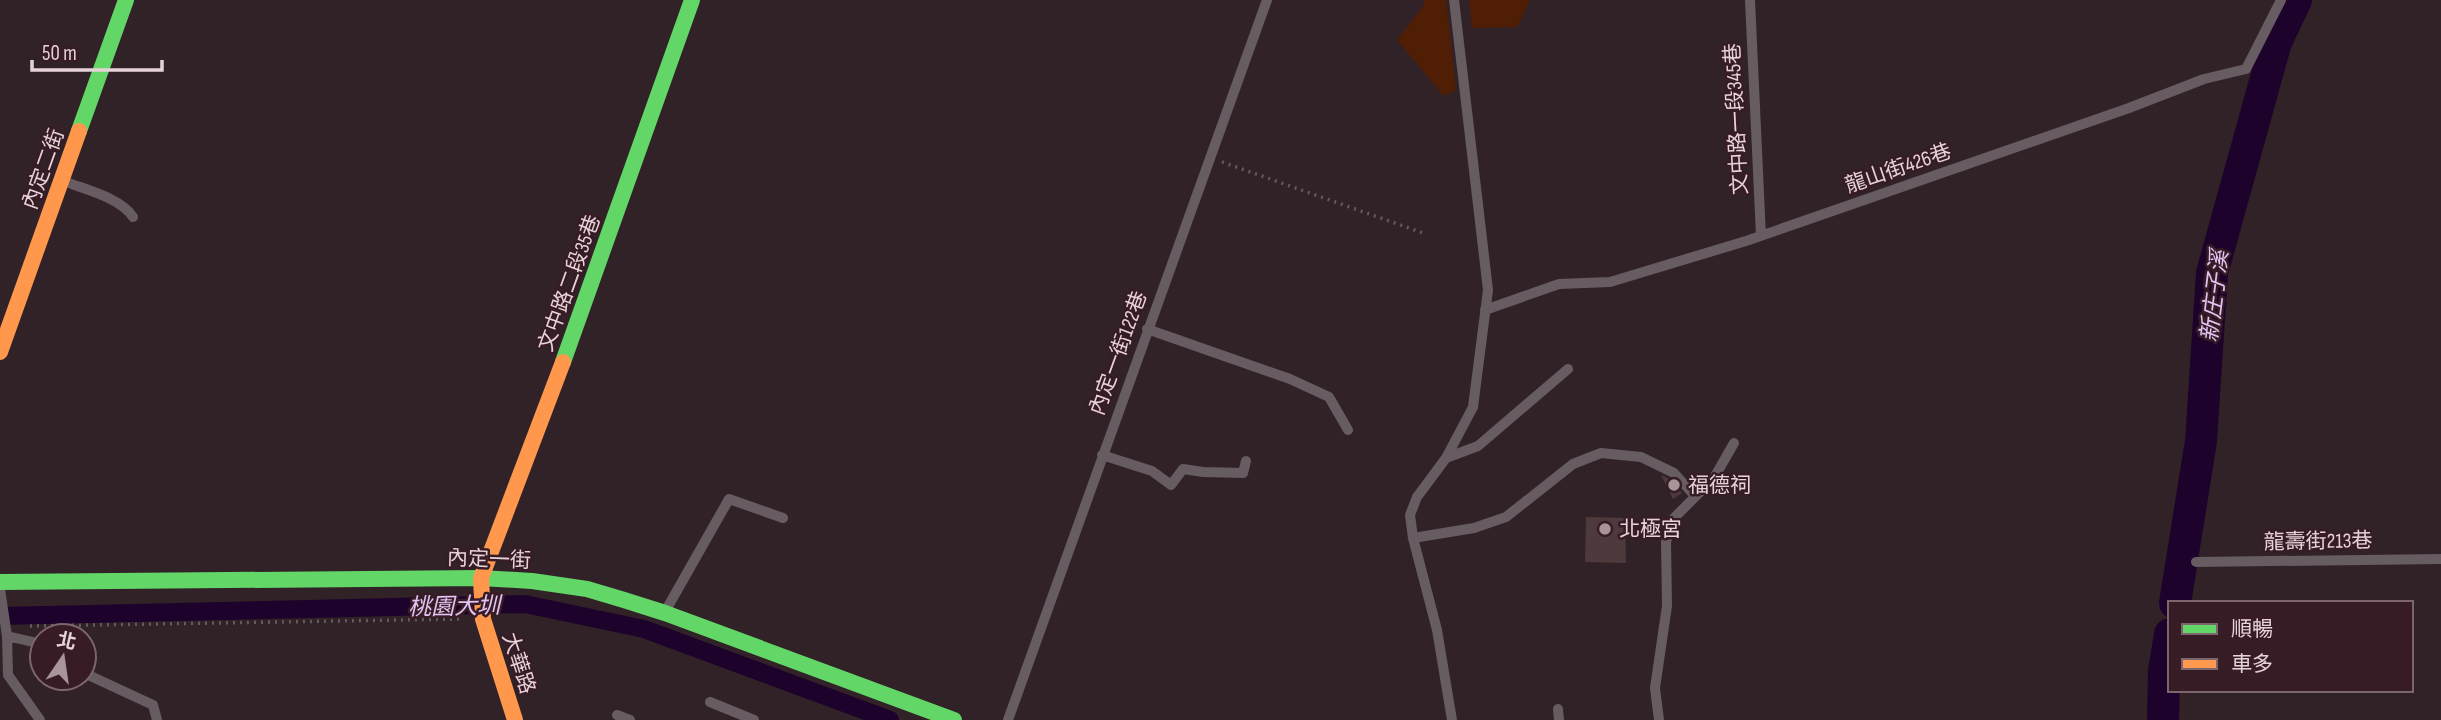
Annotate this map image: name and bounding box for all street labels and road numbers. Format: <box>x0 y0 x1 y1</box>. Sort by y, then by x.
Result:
street label: 文中路一段345巷 <box>1720 42 1753 196</box>
street label: 內定二街 <box>17 125 70 213</box>
street label: 龍山街426巷 <box>1842 139 1955 198</box>
street label: 文中路二段35巷 <box>533 212 606 355</box>
street label: 內定一街122巷 <box>1085 288 1152 418</box>
street label: 龍壽街213巷 <box>2263 528 2373 555</box>
street label: 內定一街 <box>447 546 531 573</box>
street label: 大華路 <box>497 629 540 697</box>

